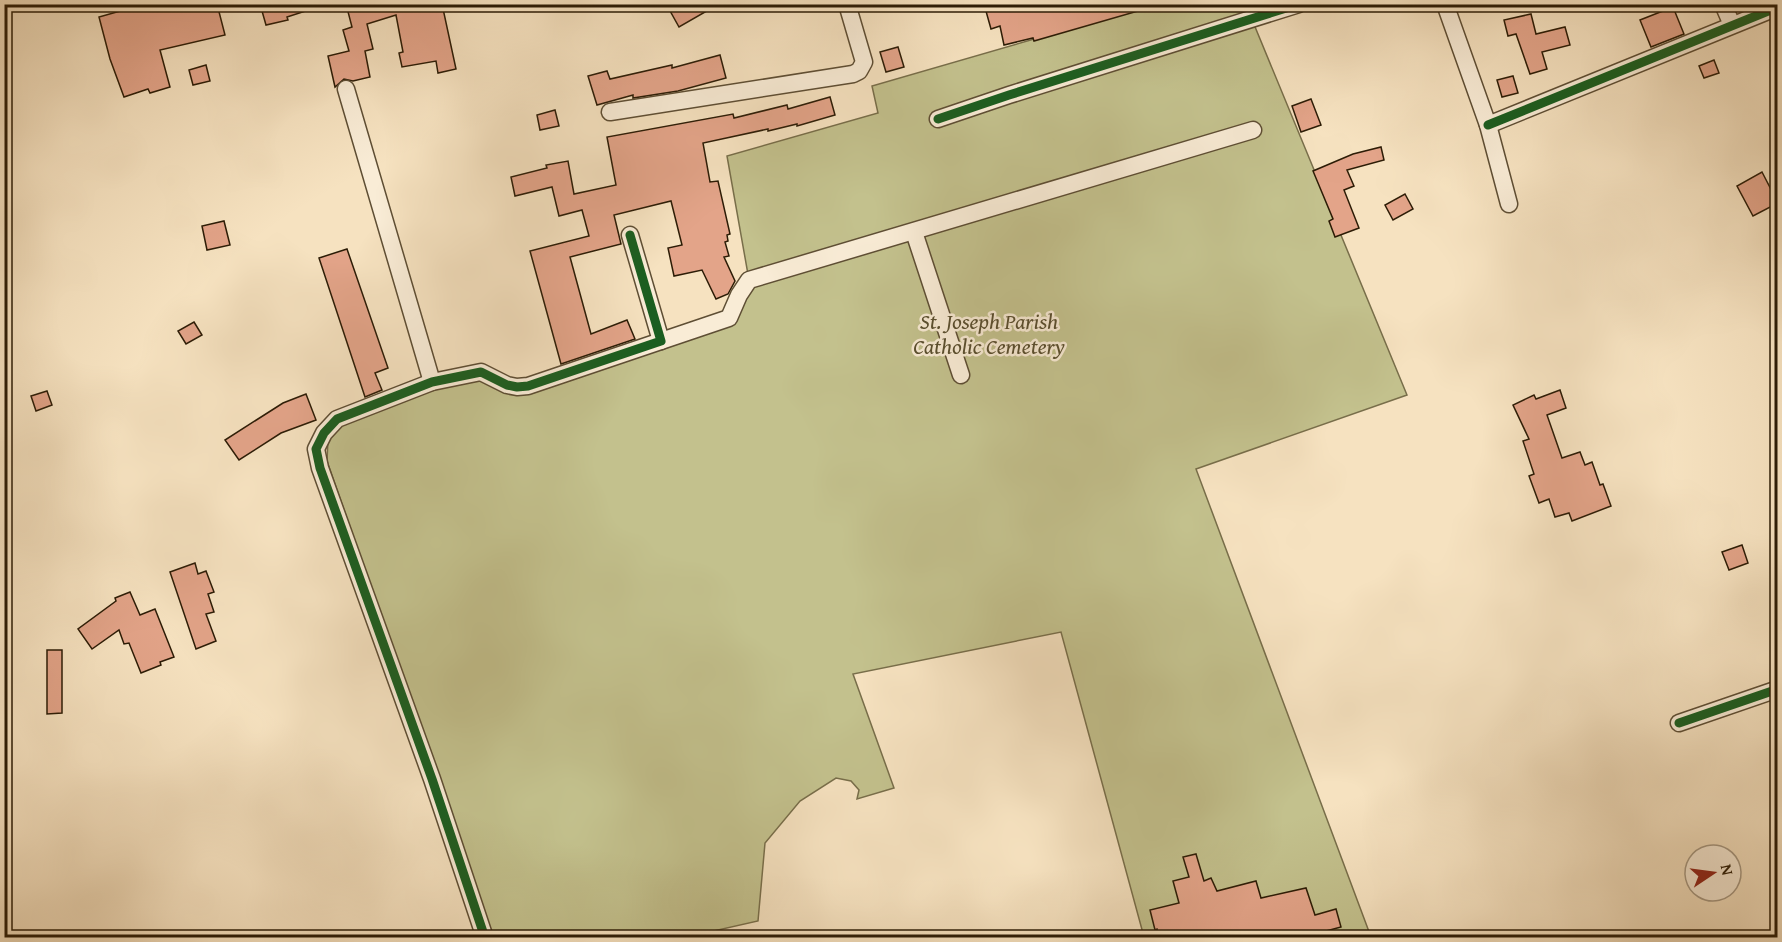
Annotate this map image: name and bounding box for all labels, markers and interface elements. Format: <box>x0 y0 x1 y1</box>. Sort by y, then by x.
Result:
park label: St. Joseph Parish Catholic Cemetery <box>913 305 1065 362</box>
north arrow <box>1683 843 1743 903</box>
text: N <box>1715 862 1741 878</box>

